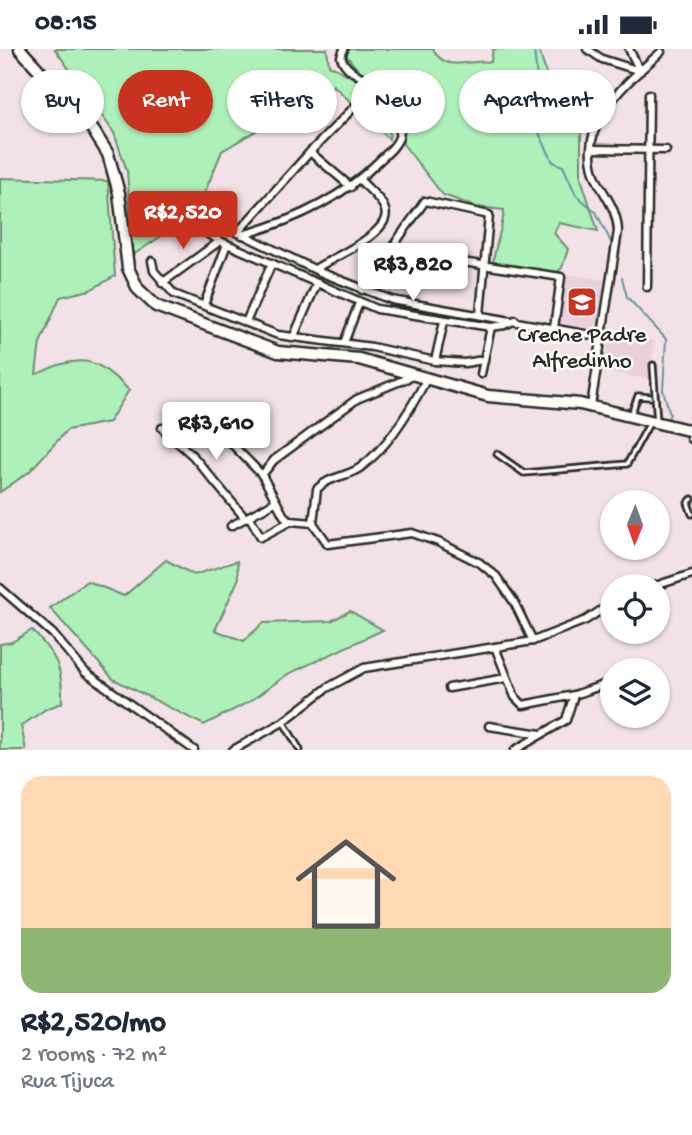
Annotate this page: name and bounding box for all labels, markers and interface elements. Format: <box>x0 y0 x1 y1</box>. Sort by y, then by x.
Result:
text: 08:15 <box>35 9 96 40</box>
chip: Buy <box>21 70 104 133</box>
chip: Rent <box>118 70 213 133</box>
chip: Filters <box>227 70 337 133</box>
chip: New <box>351 70 445 133</box>
chip: Apartment <box>459 70 616 133</box>
pin: R$2,520 <box>118 191 248 251</box>
text: R$2,520 <box>144 200 222 227</box>
pin: R$3,820 <box>348 243 478 303</box>
text: R$3,820 <box>374 252 452 279</box>
school or university icon: Creche Padre Alfredinho <box>565 285 599 319</box>
place label: Creche Padre Alfredinho <box>518 323 648 376</box>
pin: R$3,610 <box>151 403 281 462</box>
text: R$3,610 <box>178 411 254 438</box>
north arrow <box>600 490 670 560</box>
map controls <box>600 490 670 728</box>
button: locate <box>600 574 670 644</box>
button: layers <box>600 658 670 728</box>
icon: home <box>283 821 409 947</box>
text: R$2,520/mo <box>21 1007 166 1042</box>
text: 2 rooms · 72 m² <box>21 1042 167 1069</box>
text: Rua Tijuca <box>21 1069 114 1096</box>

